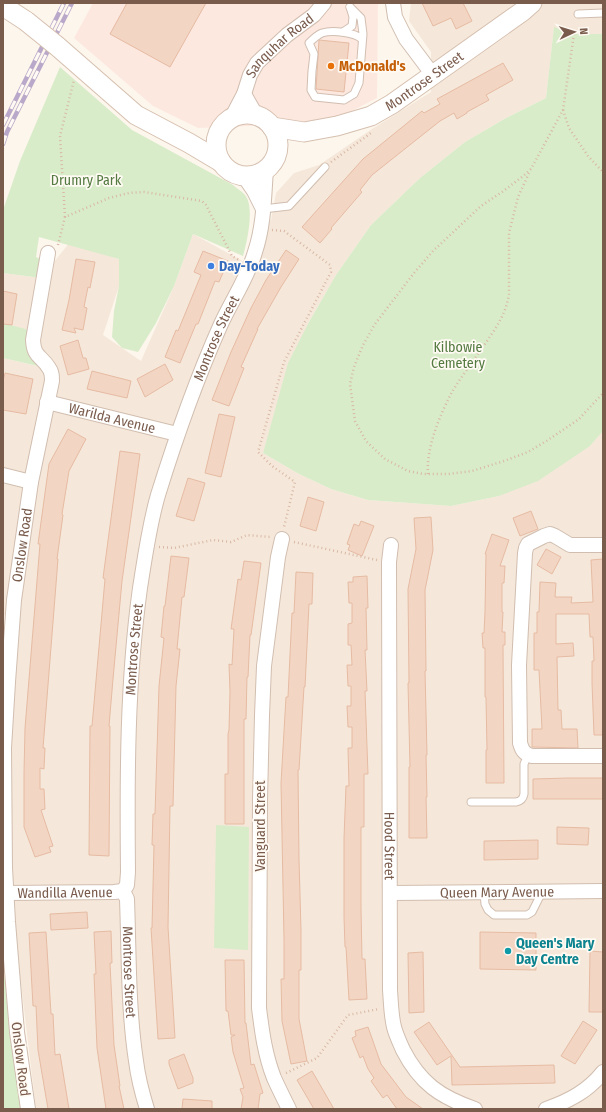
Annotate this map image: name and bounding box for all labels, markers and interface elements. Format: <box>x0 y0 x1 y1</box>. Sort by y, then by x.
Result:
street label: Sanquhar Road <box>242 10 317 81</box>
north arrow <box>554 12 594 52</box>
text: N <box>577 28 590 35</box>
street label: Montrose Street <box>382 48 467 115</box>
place label: McDonald's <box>339 58 406 75</box>
marker: McDonald's <box>326 61 336 71</box>
park label: Drumry Park <box>51 172 122 189</box>
place label: Day-Today <box>219 258 280 275</box>
marker: Day-Today <box>206 261 216 271</box>
street label: Montrose Street <box>190 292 243 383</box>
park label: Kilbowie Cemetery <box>431 339 486 372</box>
street label: Warilda Avenue <box>67 400 157 437</box>
street label: Onslow Road <box>9 507 36 583</box>
street label: Montrose Street <box>122 602 147 696</box>
street label: Vanguard Street <box>252 780 269 872</box>
street label: Hood Street <box>381 812 398 881</box>
street label: Queen Mary Avenue <box>440 883 554 902</box>
street label: Wandilla Avenue <box>17 884 113 902</box>
street label: Montrose Street <box>119 926 139 1019</box>
place label: Queen's Mary Day Centre <box>516 935 595 968</box>
marker: Queen's Mary Day Centre <box>503 946 513 956</box>
street label: Onslow Road <box>8 1021 33 1097</box>

